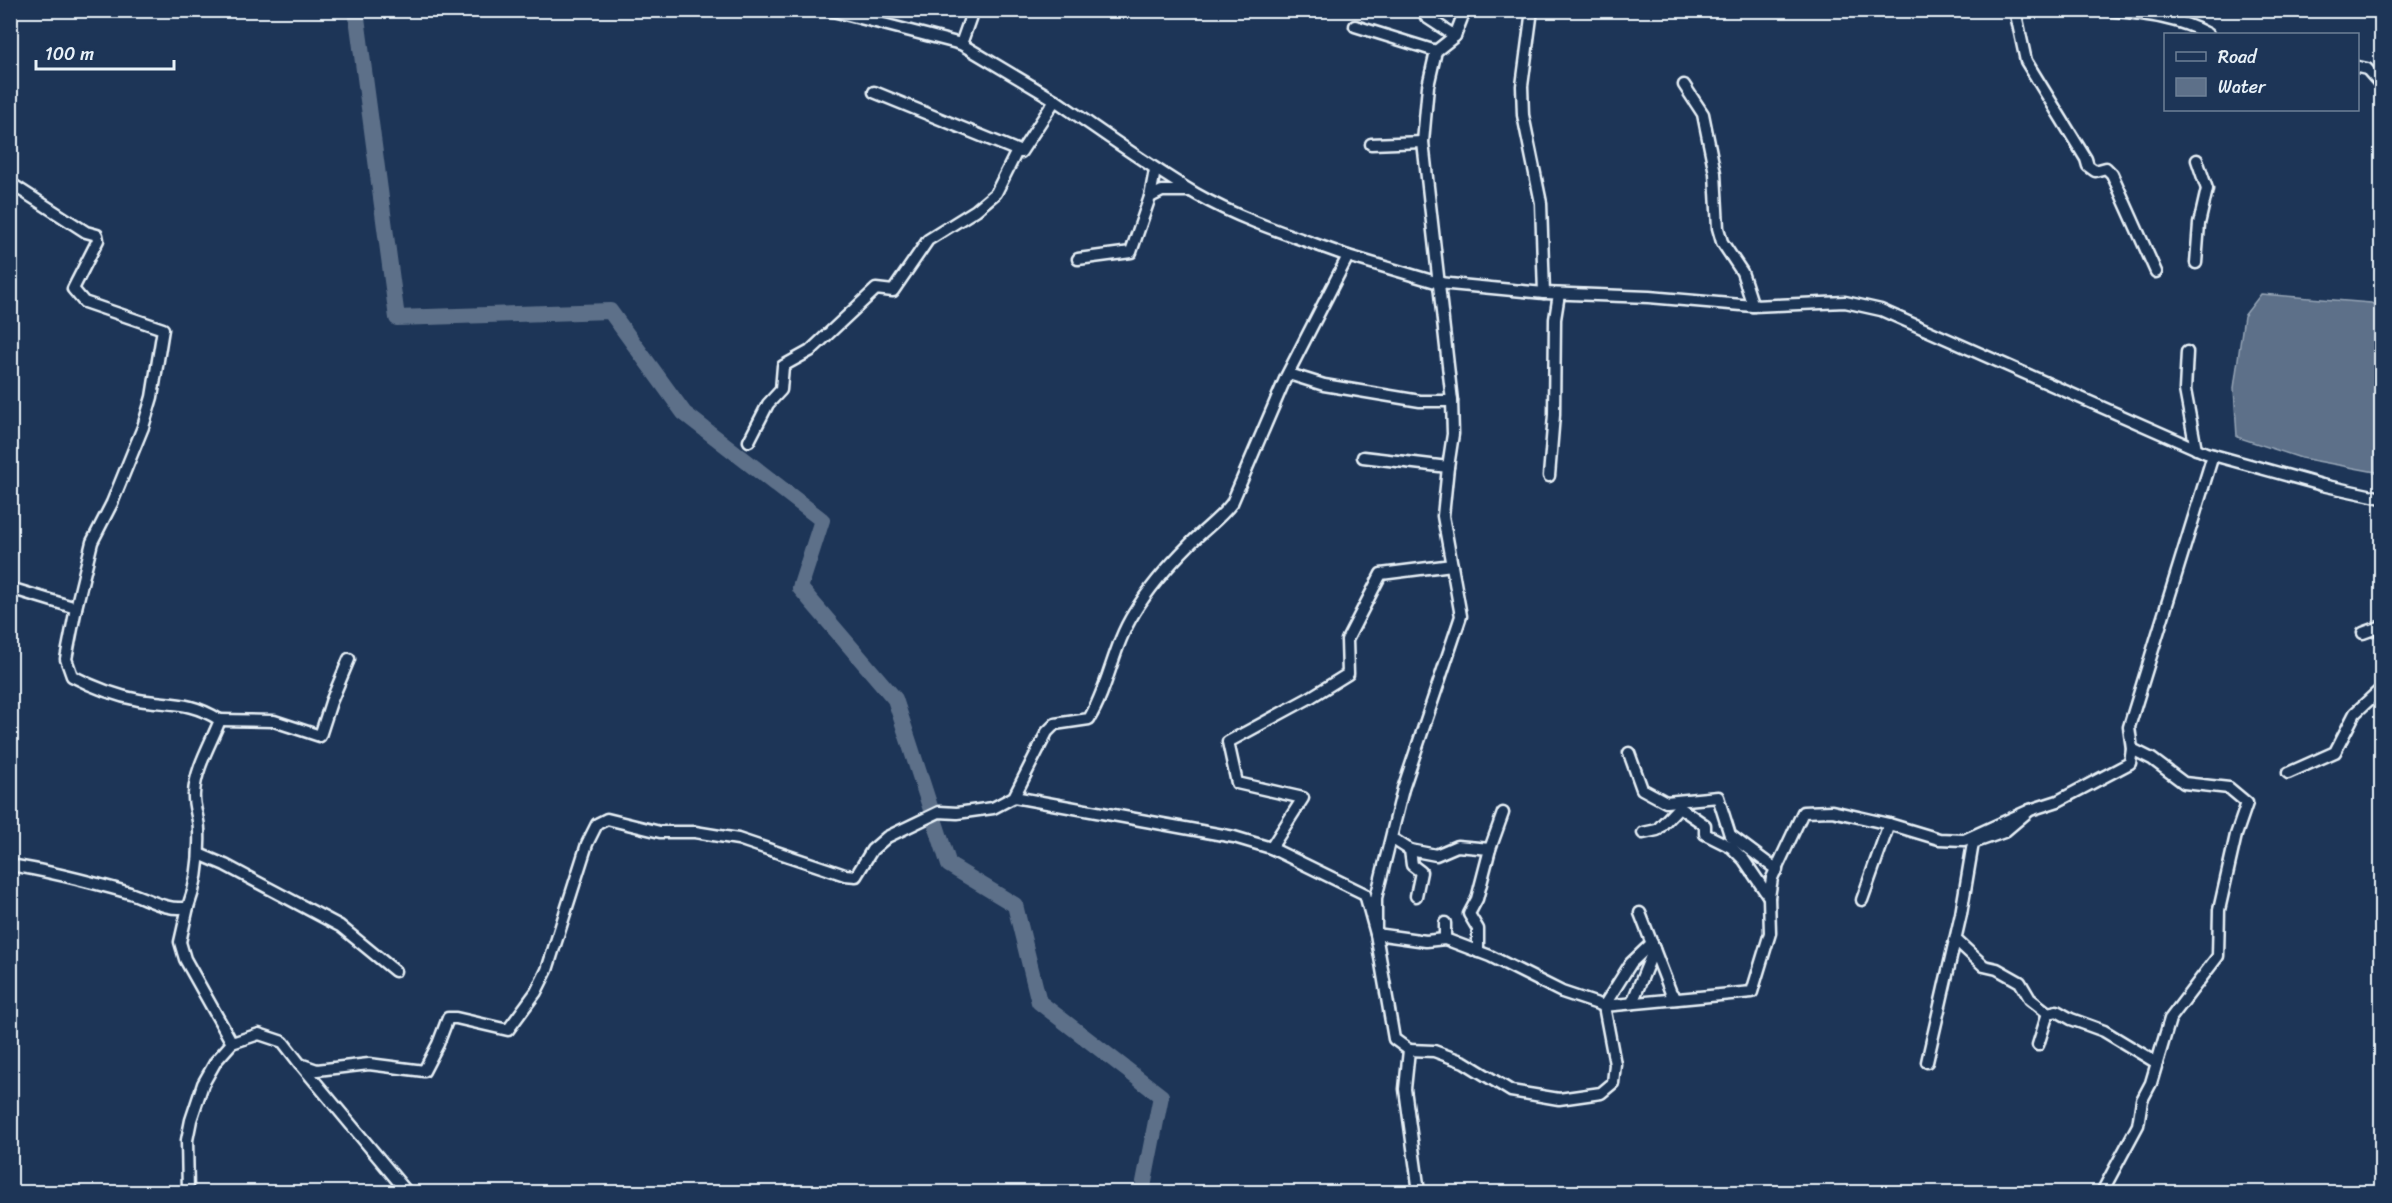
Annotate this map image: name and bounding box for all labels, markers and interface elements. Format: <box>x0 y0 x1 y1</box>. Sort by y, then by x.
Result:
scale bar <box>36 33 174 71</box>
legend <box>2164 33 2359 111</box>
text: 100 m <box>45 38 94 70</box>
text: Road <box>2218 41 2258 73</box>
text: Water <box>2218 71 2267 103</box>

